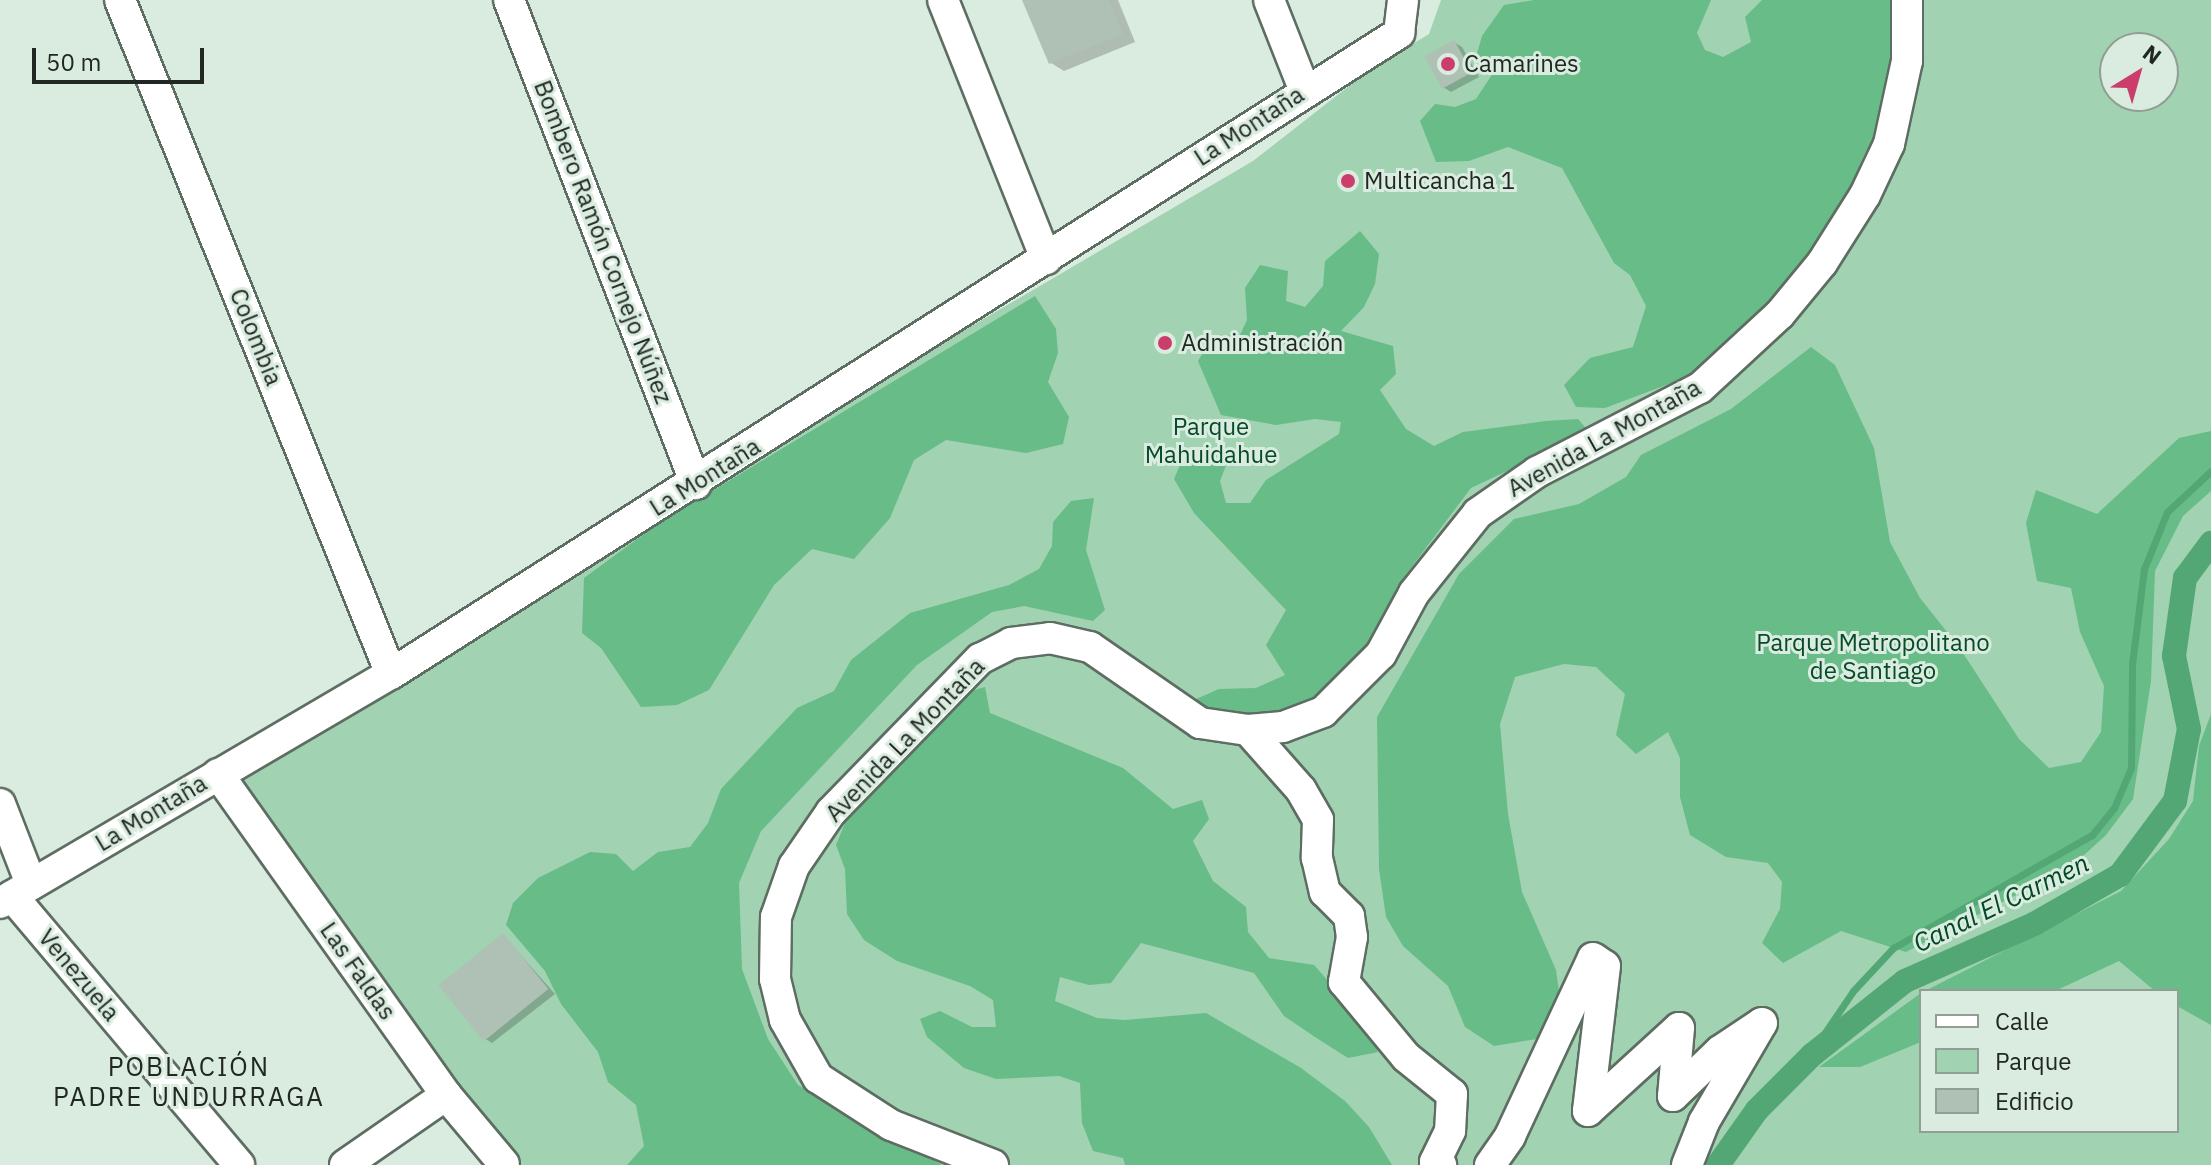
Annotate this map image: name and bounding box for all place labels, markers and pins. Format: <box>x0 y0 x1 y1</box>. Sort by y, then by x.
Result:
place label: Camarines <box>1464 50 1579 78</box>
marker: Camarines <box>1439 55 1457 73</box>
place label: Multicancha 1 <box>1364 167 1515 195</box>
marker: Multicancha 1 <box>1339 172 1357 190</box>
place label: Administración <box>1181 329 1344 357</box>
marker: Administración <box>1156 334 1174 352</box>

